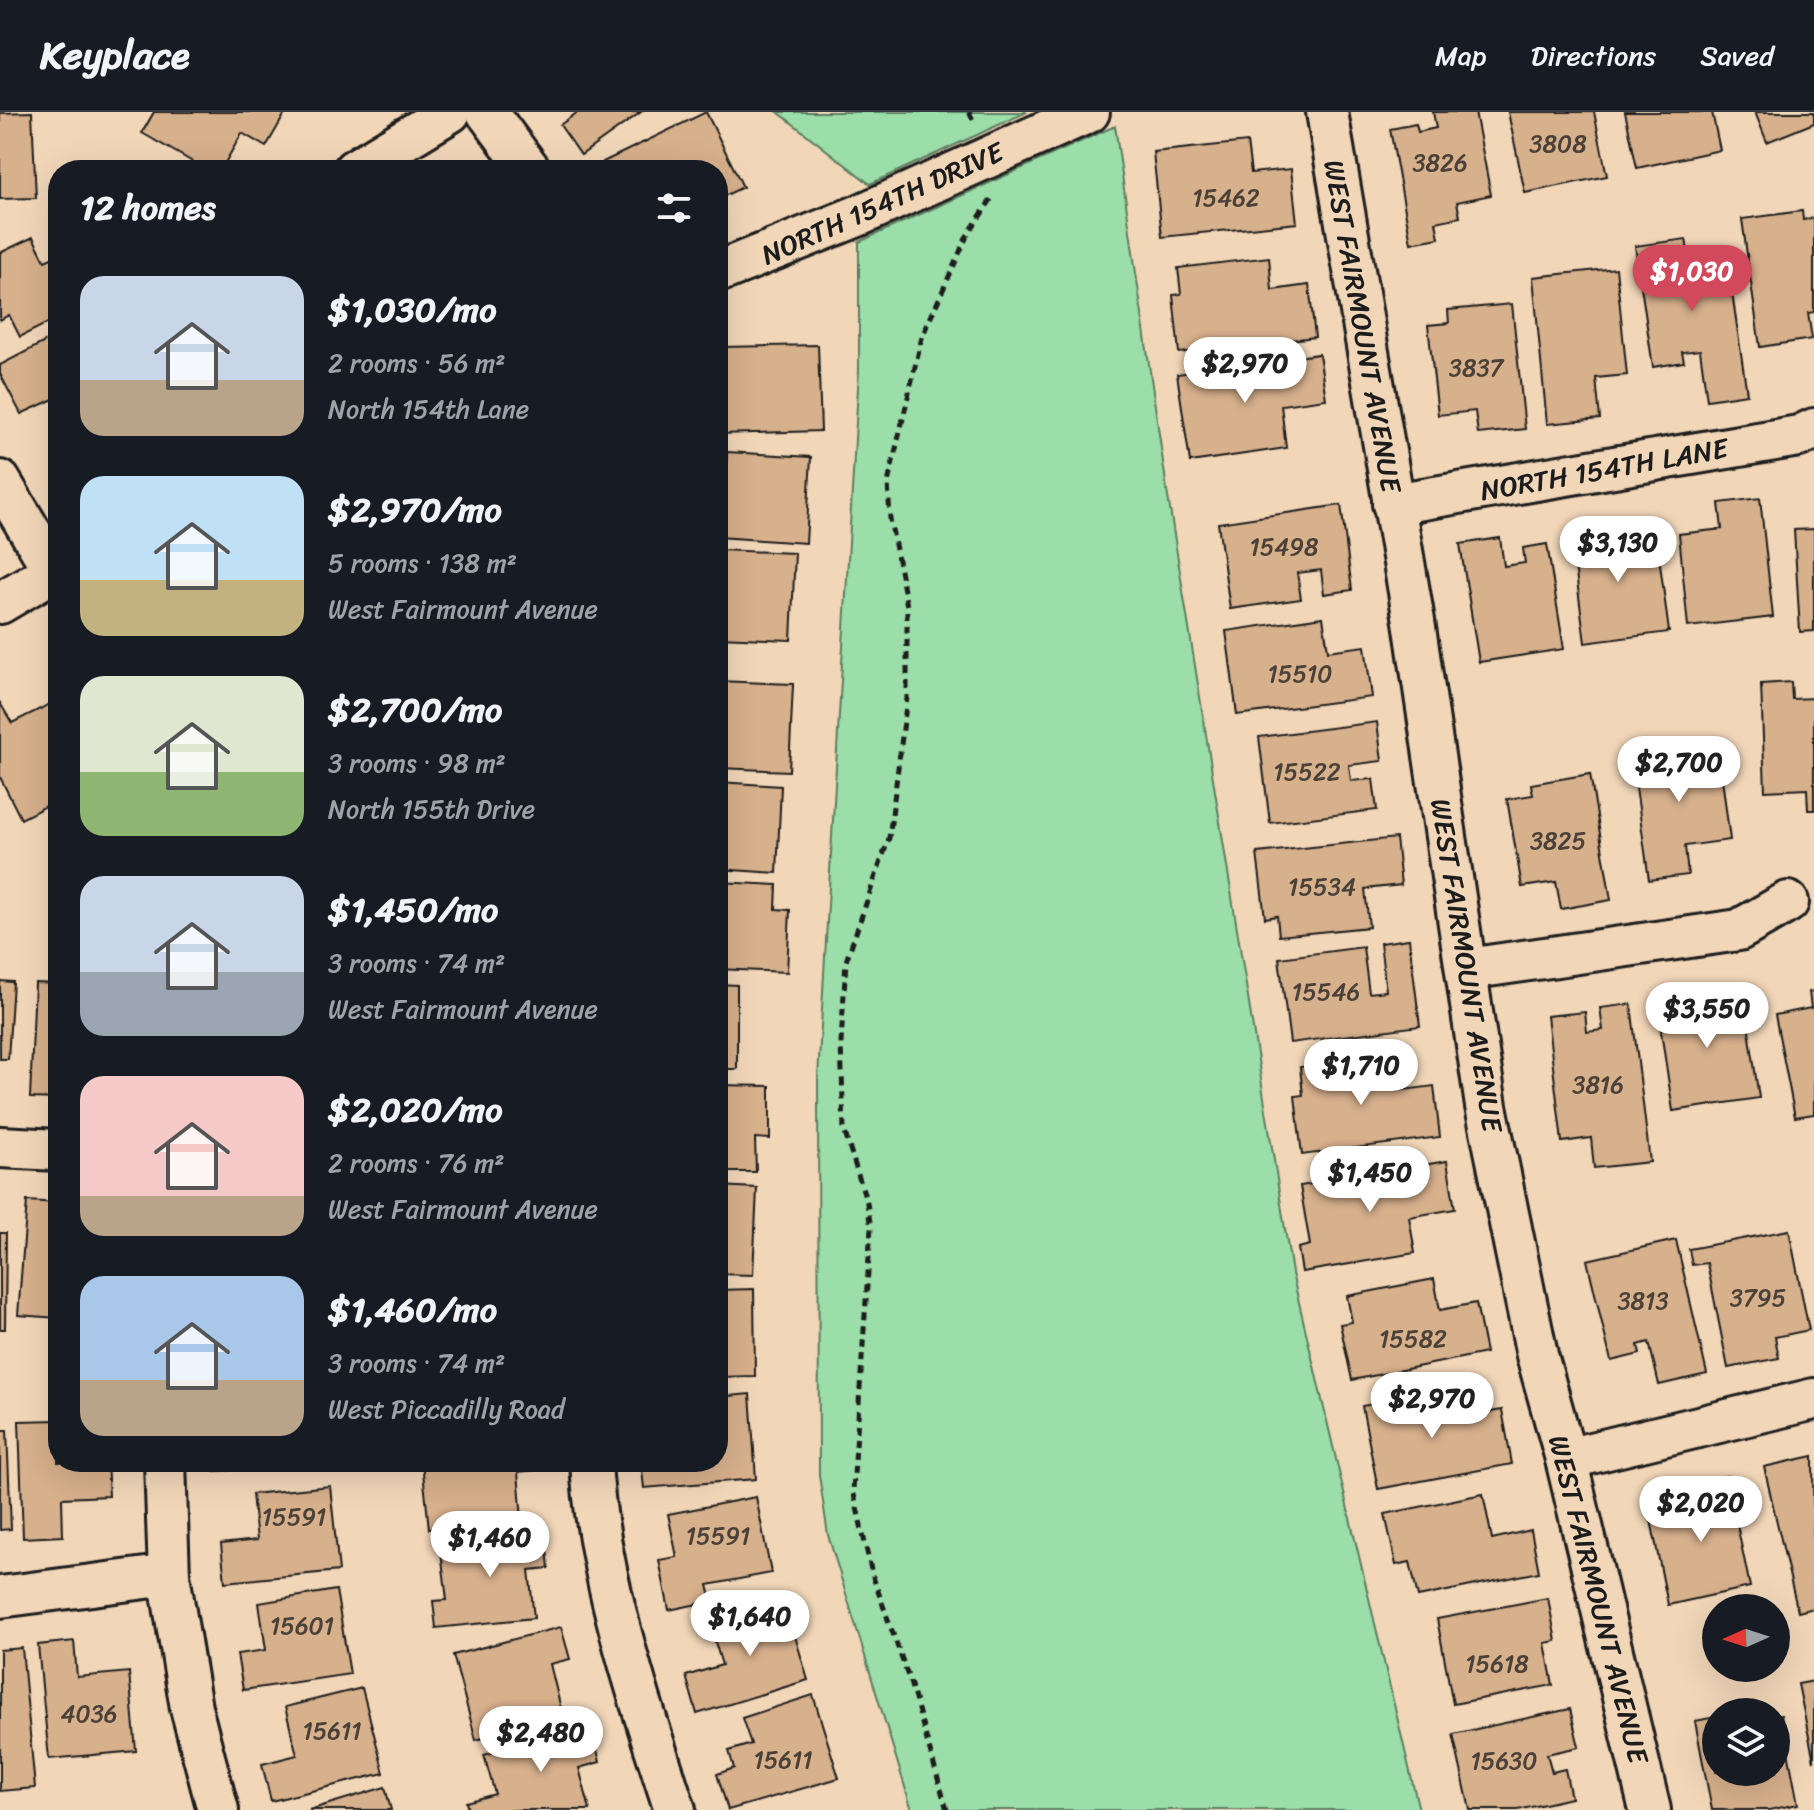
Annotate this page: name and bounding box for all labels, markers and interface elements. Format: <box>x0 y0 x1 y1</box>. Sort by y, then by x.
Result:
text: Keyplace <box>40 22 190 89</box>
text: Map <box>1435 31 1487 80</box>
text: Directions <box>1531 31 1656 80</box>
text: Saved <box>1700 31 1774 80</box>
house number: 3808 <box>1529 123 1587 165</box>
street label: NORTH 154TH DRIVE <box>753 127 1013 279</box>
house number: 3826 <box>1412 142 1468 184</box>
street label: WEST FAIRMOUNT AVENUE <box>1309 156 1416 498</box>
house number: 15462 <box>1192 177 1260 219</box>
text: 12 homes <box>80 178 216 238</box>
icon: filters <box>652 186 696 230</box>
pin: $1,030 <box>1627 245 1757 313</box>
text: $1,030 <box>1651 248 1733 294</box>
text: $1,030/mo <box>328 280 497 340</box>
icon: home <box>144 308 240 404</box>
pin: $2,970 <box>1180 337 1310 405</box>
text: 2 rooms · 56 m² <box>328 340 506 386</box>
text: $2,970 <box>1202 340 1288 386</box>
house number: 3837 <box>1449 347 1505 389</box>
text: North 154th Lane <box>328 386 529 432</box>
street label: NORTH 154TH LANE <box>1476 423 1733 515</box>
text: $2,970/mo <box>328 480 502 540</box>
icon: home <box>144 508 240 604</box>
pin: $3,130 <box>1553 516 1683 584</box>
text: $3,130 <box>1578 519 1658 565</box>
house number: 15498 <box>1249 526 1319 568</box>
text: 5 rooms · 138 m² <box>328 540 517 586</box>
text: West Fairmount Avenue <box>328 586 598 632</box>
house number: 15510 <box>1267 653 1333 695</box>
text: $2,700/mo <box>328 680 502 740</box>
icon: home <box>144 708 240 804</box>
pin: $2,700 <box>1614 736 1744 804</box>
text: $2,700 <box>1635 739 1723 785</box>
text: 3 rooms · 98 m² <box>328 740 506 786</box>
house number: 15522 <box>1273 751 1341 793</box>
text: North 155th Drive <box>328 786 535 832</box>
street label: WEST FAIRMOUNT AVENUE <box>1416 795 1517 1137</box>
house number: 3825 <box>1530 820 1586 862</box>
house number: 15534 <box>1288 866 1356 908</box>
text: $1,450/mo <box>328 880 498 940</box>
icon: home <box>144 908 240 1004</box>
text: 3 rooms · 74 m² <box>328 940 505 986</box>
house number: 15546 <box>1292 971 1360 1013</box>
pin: $3,550 <box>1642 982 1772 1050</box>
text: $3,550 <box>1664 985 1750 1031</box>
text: West Fairmount Avenue <box>328 986 598 1032</box>
pin: $1,710 <box>1296 1039 1426 1107</box>
text: $1,710 <box>1322 1042 1400 1088</box>
house number: 3816 <box>1572 1064 1624 1106</box>
text: $2,020/mo <box>328 1080 503 1140</box>
icon: home <box>144 1108 240 1204</box>
text: 2 rooms · 76 m² <box>328 1140 505 1186</box>
pin: $1,450 <box>1305 1146 1435 1214</box>
text: $1,450 <box>1328 1149 1412 1195</box>
text: West Fairmount Avenue <box>328 1186 598 1232</box>
house number: 3795 <box>1730 1277 1786 1319</box>
text: $1,460/mo <box>328 1280 497 1340</box>
house number: 3813 <box>1617 1280 1669 1322</box>
icon: home <box>144 1308 240 1404</box>
house number: 15582 <box>1379 1318 1447 1360</box>
text: 3 rooms · 74 m² <box>328 1340 505 1386</box>
pin: $2,970 <box>1367 1372 1497 1440</box>
text: $2,970 <box>1389 1375 1475 1421</box>
text: West Piccadilly Road <box>328 1386 565 1432</box>
street label: WEST FAIRMOUNT AVENUE <box>1534 1430 1663 1770</box>
pin: $2,020 <box>1636 1476 1766 1544</box>
text: $2,020 <box>1657 1479 1745 1525</box>
house number: 15591 <box>262 1496 326 1538</box>
pin: $1,460 <box>425 1511 555 1579</box>
text: $1,460 <box>448 1514 532 1560</box>
house number: 15591 <box>686 1515 750 1557</box>
pin: $1,640 <box>685 1590 815 1658</box>
text: $1,640 <box>708 1593 792 1639</box>
north arrow <box>1702 1594 1790 1682</box>
map controls <box>1702 1594 1790 1786</box>
house number: 15601 <box>270 1605 334 1647</box>
house number: 15618 <box>1465 1643 1529 1685</box>
house number: 4036 <box>61 1693 117 1735</box>
button: layers <box>1702 1698 1790 1786</box>
pin: $2,480 <box>476 1706 606 1774</box>
text: $2,480 <box>497 1709 585 1755</box>
house number: 15611 <box>302 1710 362 1752</box>
house number: 15611 <box>753 1739 813 1781</box>
house number: 15630 <box>1471 1740 1537 1782</box>

